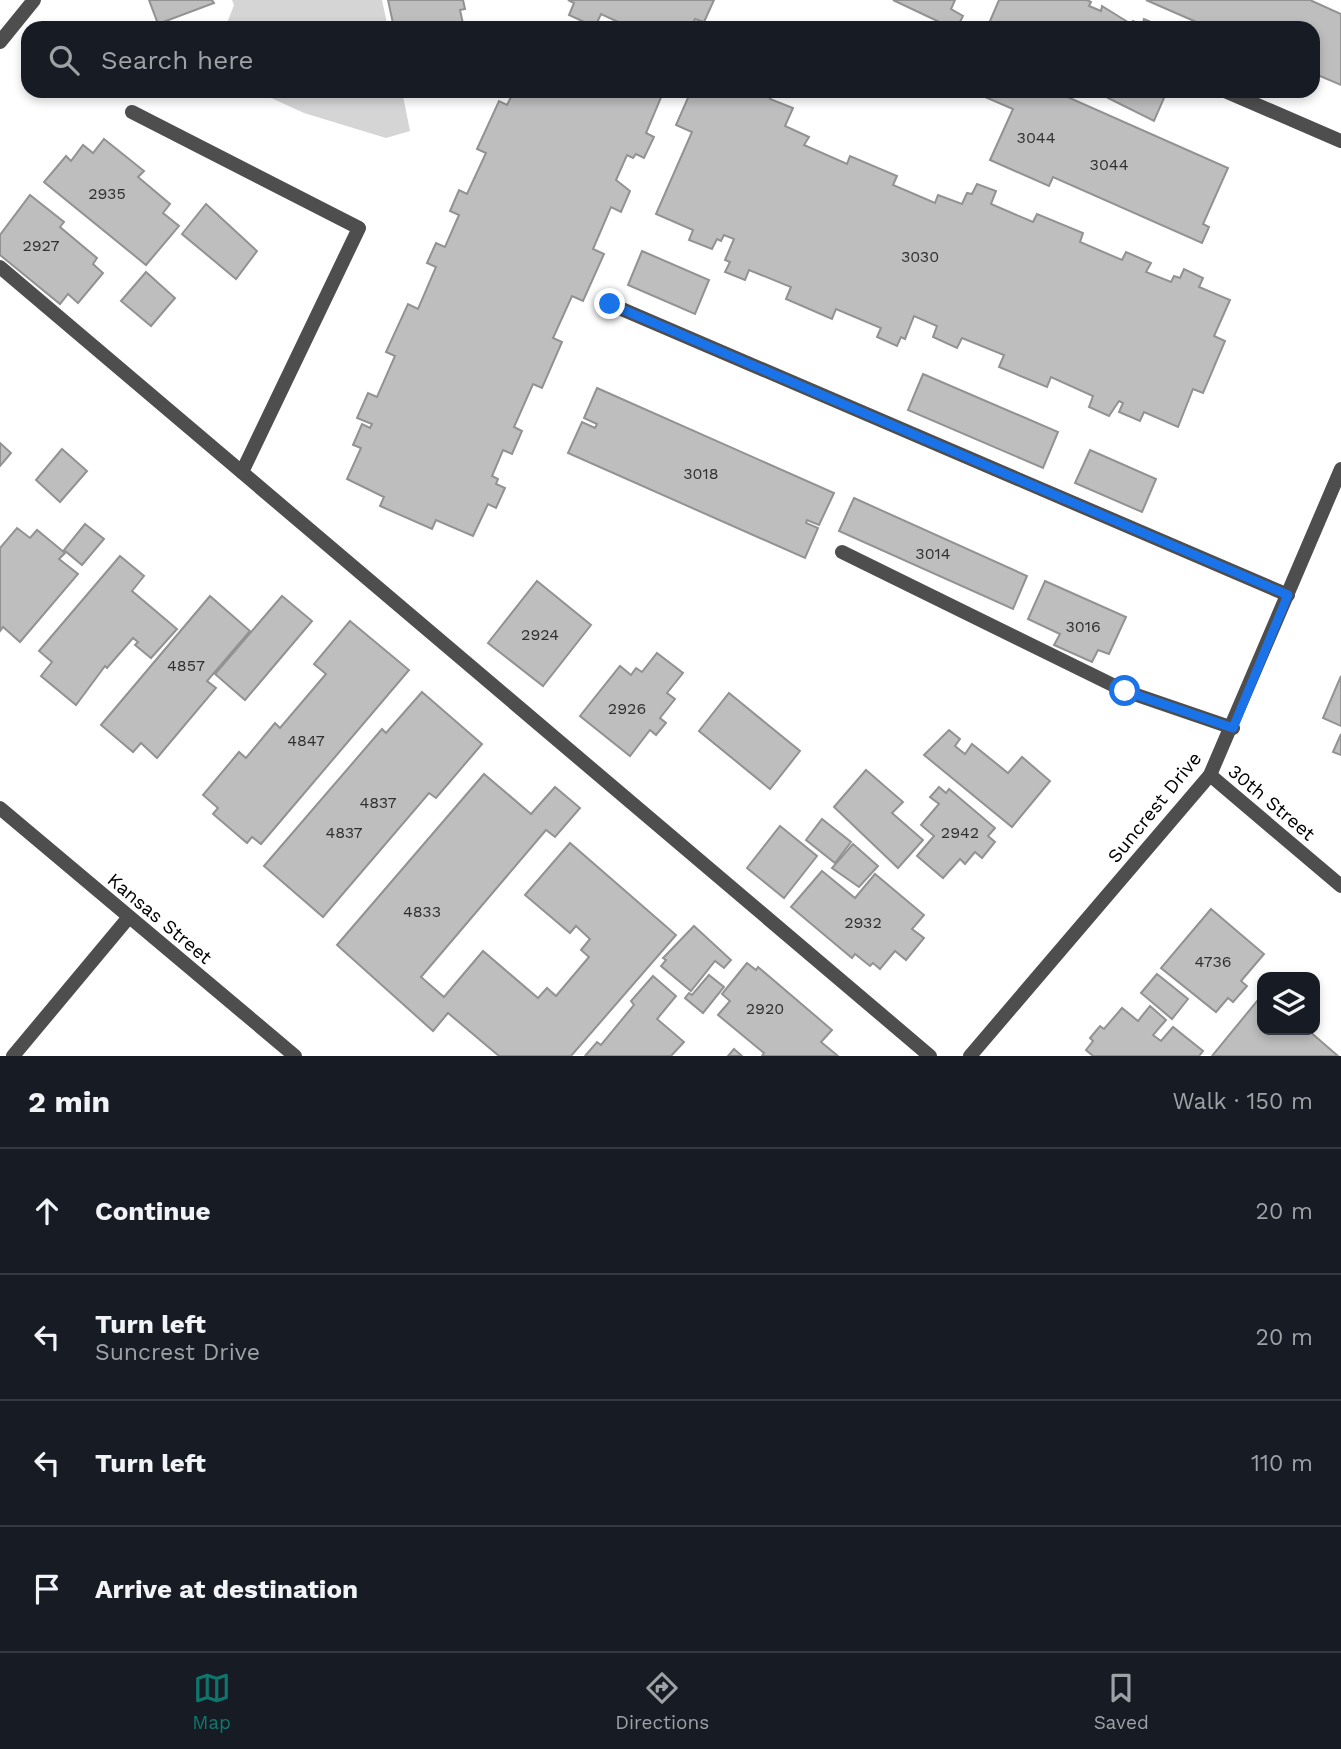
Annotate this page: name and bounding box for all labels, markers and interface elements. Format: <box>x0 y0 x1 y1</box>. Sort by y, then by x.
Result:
search box <box>21 21 1320 98</box>
icon: search <box>45 41 83 79</box>
text: Search here <box>101 45 253 75</box>
house number: 3044 <box>1017 128 1056 147</box>
house number: 3044 <box>1090 155 1129 174</box>
house number: 2935 <box>88 184 126 203</box>
house number: 2927 <box>22 236 60 255</box>
house number: 3030 <box>901 247 939 266</box>
route end <box>594 288 625 319</box>
house number: 3018 <box>683 464 719 483</box>
house number: 3014 <box>915 544 951 563</box>
house number: 3016 <box>1065 617 1101 636</box>
house number: 2924 <box>521 625 559 644</box>
house number: 4857 <box>167 656 205 675</box>
route start <box>1109 675 1140 706</box>
house number: 2926 <box>608 699 646 718</box>
house number: 4847 <box>287 731 325 750</box>
street label: Suncrest Drive <box>1103 747 1206 868</box>
street label: 30th Street <box>1224 759 1320 845</box>
house number: 4837 <box>360 793 397 812</box>
house number: 4837 <box>326 823 363 842</box>
house number: 2942 <box>941 823 979 842</box>
street label: Kansas Street <box>103 868 217 969</box>
house number: 4833 <box>403 902 441 921</box>
house number: 2932 <box>844 913 882 932</box>
house number: 4736 <box>1194 952 1232 971</box>
map controls <box>1257 972 1320 1035</box>
button: layers <box>1257 972 1320 1035</box>
house number: 2920 <box>746 999 784 1018</box>
text: 2 min <box>28 1084 110 1119</box>
text: Walk · 150 m <box>1172 1088 1313 1115</box>
icon: ahead <box>28 1192 66 1230</box>
text: Continue <box>95 1196 211 1226</box>
text: 20 m <box>1256 1198 1313 1225</box>
text: Turn left <box>95 1309 206 1339</box>
icon: left <box>28 1318 66 1356</box>
text: 20 m <box>1256 1324 1313 1351</box>
text: Suncrest Drive <box>95 1339 260 1366</box>
icon: left <box>28 1444 66 1482</box>
text: Turn left <box>95 1448 206 1478</box>
text: 110 m <box>1251 1450 1313 1477</box>
icon: arrive <box>28 1570 66 1608</box>
text: Arrive at destination <box>95 1574 358 1604</box>
tab: Map <box>192 1669 231 1734</box>
tab: Directions <box>615 1669 709 1734</box>
tab: Saved <box>1094 1669 1149 1734</box>

